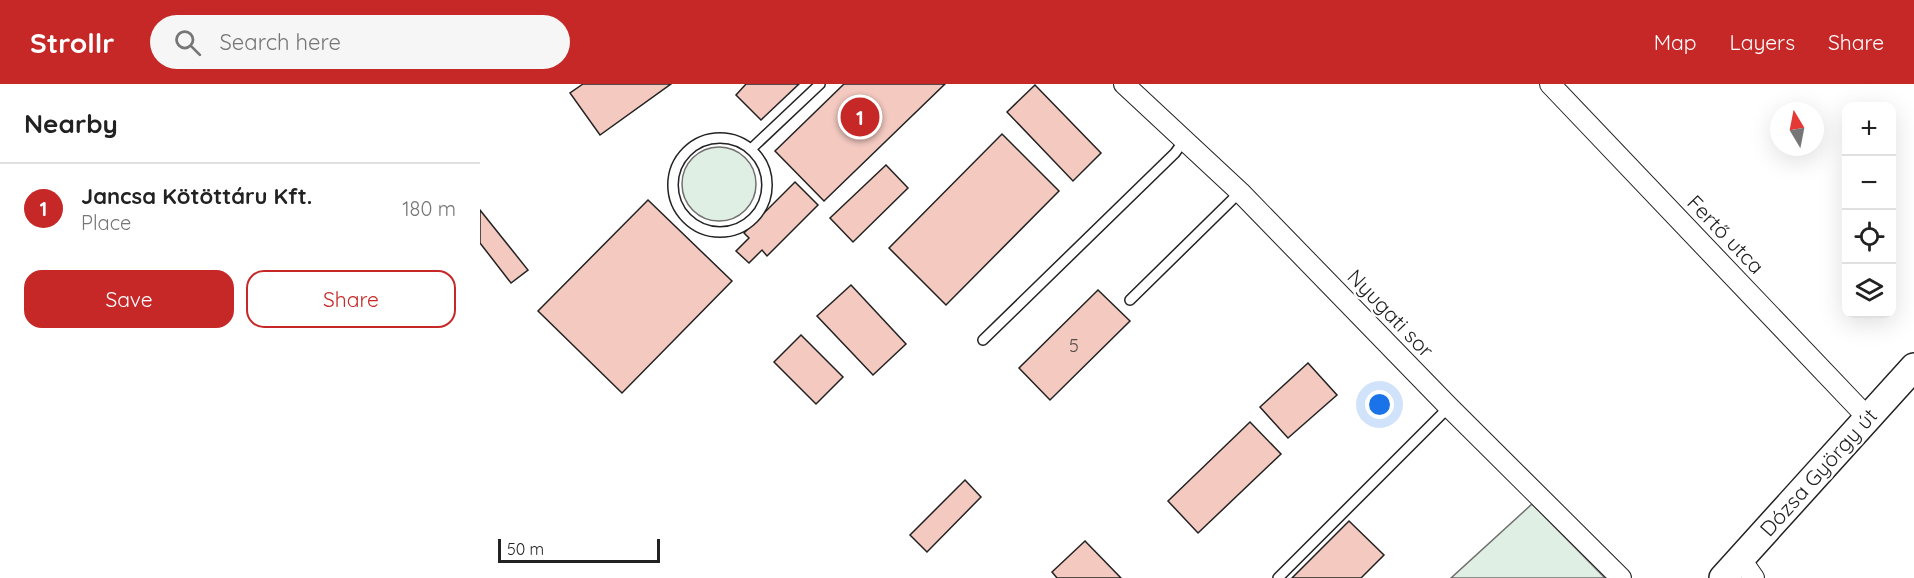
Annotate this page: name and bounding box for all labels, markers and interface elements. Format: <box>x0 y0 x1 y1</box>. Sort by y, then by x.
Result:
search box <box>150 15 570 69</box>
text: Strollr <box>30 25 114 60</box>
icon: search <box>171 26 204 59</box>
text: Search here <box>219 28 341 56</box>
text: Map <box>1654 29 1697 55</box>
text: Layers <box>1730 29 1795 55</box>
text: Share <box>1828 29 1884 55</box>
pin: 1 <box>840 94 880 140</box>
north arrow <box>1770 102 1824 156</box>
map controls <box>1842 102 1896 318</box>
button: + <box>1842 102 1896 156</box>
text: Nearby <box>24 107 118 140</box>
button: − <box>1842 156 1896 210</box>
text: Jancsa Kötöttáru Kft. <box>81 182 312 210</box>
street label: Fertő utca <box>1682 189 1770 279</box>
text: 1 <box>40 196 47 221</box>
text: 180 m <box>402 196 456 221</box>
text: Place <box>81 210 131 235</box>
button: locate <box>1842 210 1896 264</box>
street label: Nyugati sor <box>1343 263 1439 363</box>
button: layers <box>1842 264 1896 318</box>
button: Save <box>24 270 234 328</box>
button: Share <box>246 270 456 328</box>
house number: 5 <box>1069 334 1079 357</box>
your location <box>1365 390 1394 419</box>
street label: Dózsa György út <box>1754 403 1882 541</box>
scale bar <box>498 536 660 564</box>
text: 50 m <box>507 539 544 559</box>

